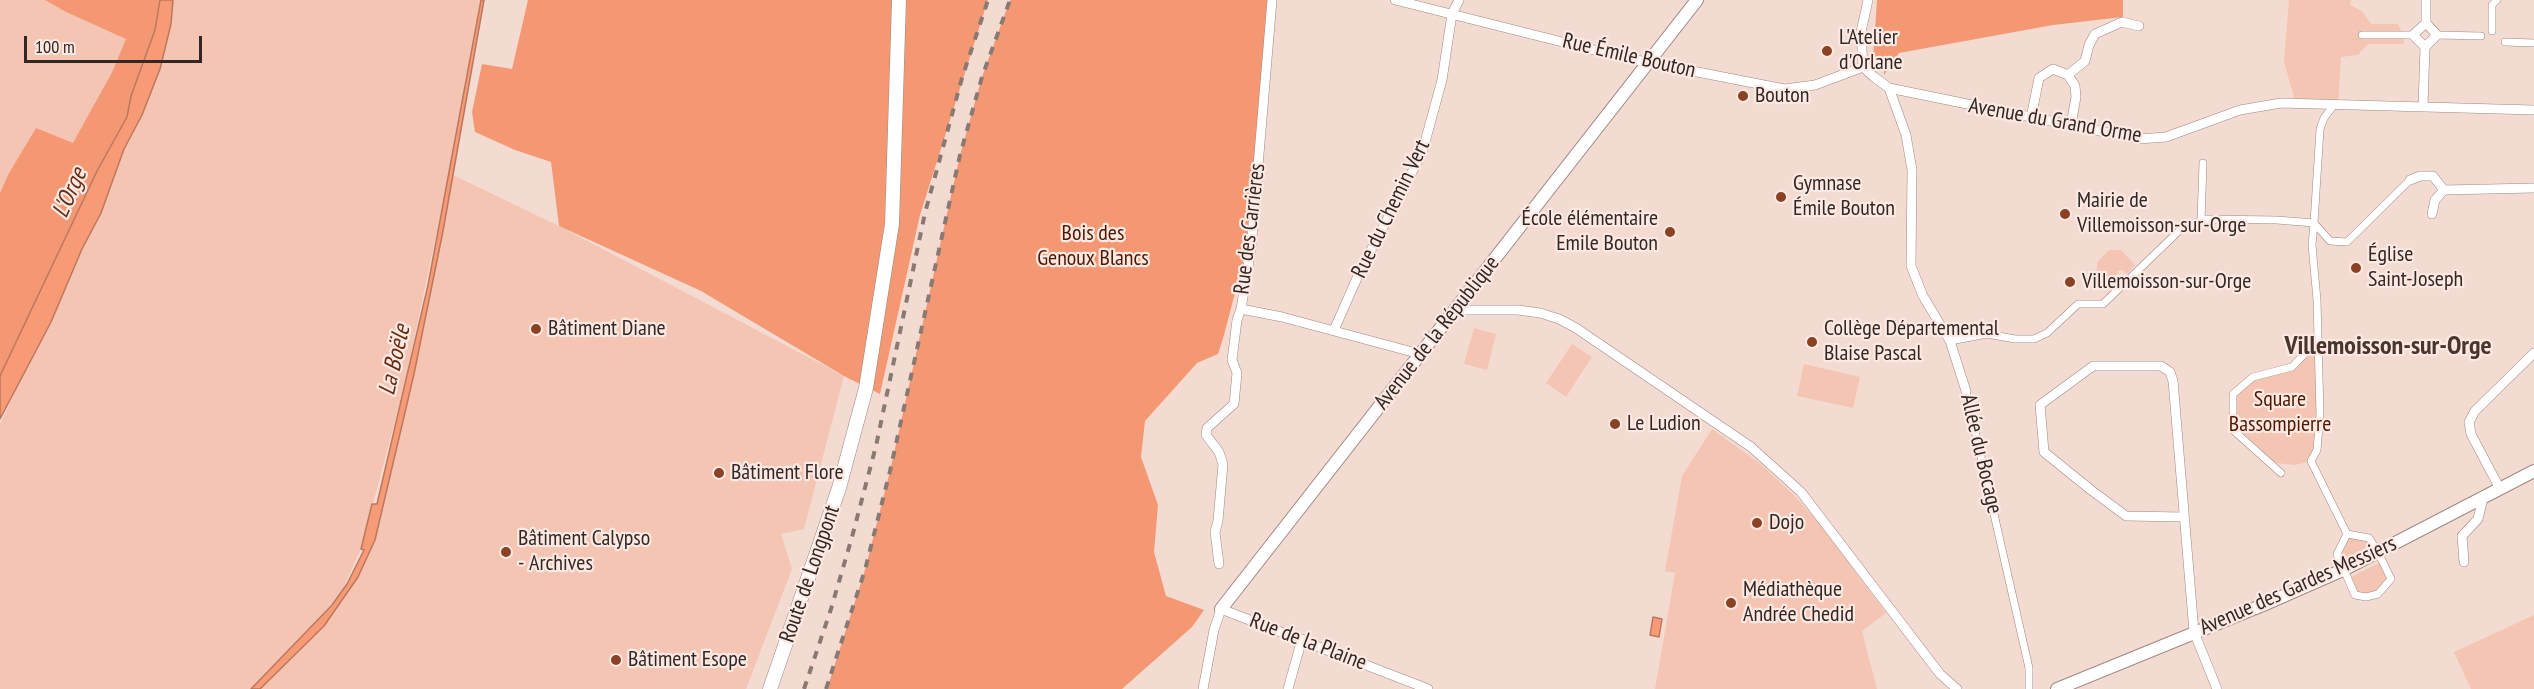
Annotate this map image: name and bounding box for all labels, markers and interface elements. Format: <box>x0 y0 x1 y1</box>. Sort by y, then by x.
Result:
scale bar <box>27 24 206 62</box>
place label: L'Atelier d'Orlane <box>1839 25 1903 76</box>
street label: Rue Émile Bouton <box>1560 28 1698 84</box>
text: 100 m <box>35 35 75 58</box>
marker: L'Atelier d'Orlane <box>1820 44 1834 58</box>
place label: Bouton <box>1755 83 1809 109</box>
marker: Bouton <box>1736 89 1750 103</box>
street label: Avenue du Grand Orme <box>1967 93 2143 149</box>
street label: Rue du Chemin Vert <box>1346 136 1436 282</box>
street label: Rue des Carrières <box>1229 162 1271 296</box>
water label: L'Orge <box>46 164 94 222</box>
place label: Gymnase Émile Bouton <box>1793 171 1895 222</box>
place label: Mairie de Villemoisson-sur-Orge <box>2077 188 2246 240</box>
marker: Gymnase Émile Bouton <box>1774 190 1788 204</box>
place label: École élémentaire Emile Bouton <box>1522 206 1658 258</box>
marker: Mairie de Villemoisson-sur-Orge <box>2058 207 2072 221</box>
park label: Bois des Genoux Blancs <box>1037 221 1149 272</box>
marker: École élémentaire Emile Bouton <box>1663 225 1677 239</box>
place label: Église Saint-Joseph <box>2368 242 2463 294</box>
street label: Avenue de la République <box>1369 251 1505 415</box>
marker: Église Saint-Joseph <box>2349 261 2363 275</box>
place label: Villemoisson-sur-Orge <box>2082 269 2251 295</box>
marker: Villemoisson-sur-Orge <box>2063 275 2077 289</box>
place label: Bâtiment Diane <box>548 316 666 342</box>
place label: Collège Départemental Blaise Pascal <box>1824 316 1999 368</box>
water label: La Boële <box>373 322 417 398</box>
marker: Bâtiment Diane <box>529 322 543 336</box>
district label: Villemoisson-sur-Orge <box>2284 331 2492 363</box>
marker: Collège Départemental Blaise Pascal <box>1805 335 1819 349</box>
park label: Square Bassompierre <box>2229 387 2331 439</box>
street label: Allée du Bocage <box>1954 392 2008 516</box>
place label: Le Ludion <box>1627 411 1701 437</box>
marker: Le Ludion <box>1608 417 1622 431</box>
place label: Bâtiment Flore <box>731 460 844 486</box>
marker: Bâtiment Flore <box>712 466 726 480</box>
street label: Route de Longpont <box>774 502 846 646</box>
place label: Dojo <box>1769 510 1804 536</box>
marker: Dojo <box>1750 516 1764 530</box>
place label: Bâtiment Calypso - Archives <box>518 526 650 578</box>
street label: Avenue des Gardes Messiers <box>2195 531 2401 641</box>
marker: Bâtiment Calypso - Archives <box>499 545 513 559</box>
place label: Médiathèque Andrée Chedid <box>1743 577 1854 628</box>
marker: Médiathèque Andrée Chedid <box>1724 596 1738 610</box>
street label: Rue de la Plaine <box>1246 608 1370 676</box>
place label: Bâtiment Esope <box>628 647 747 673</box>
marker: Bâtiment Esope <box>609 653 623 667</box>

